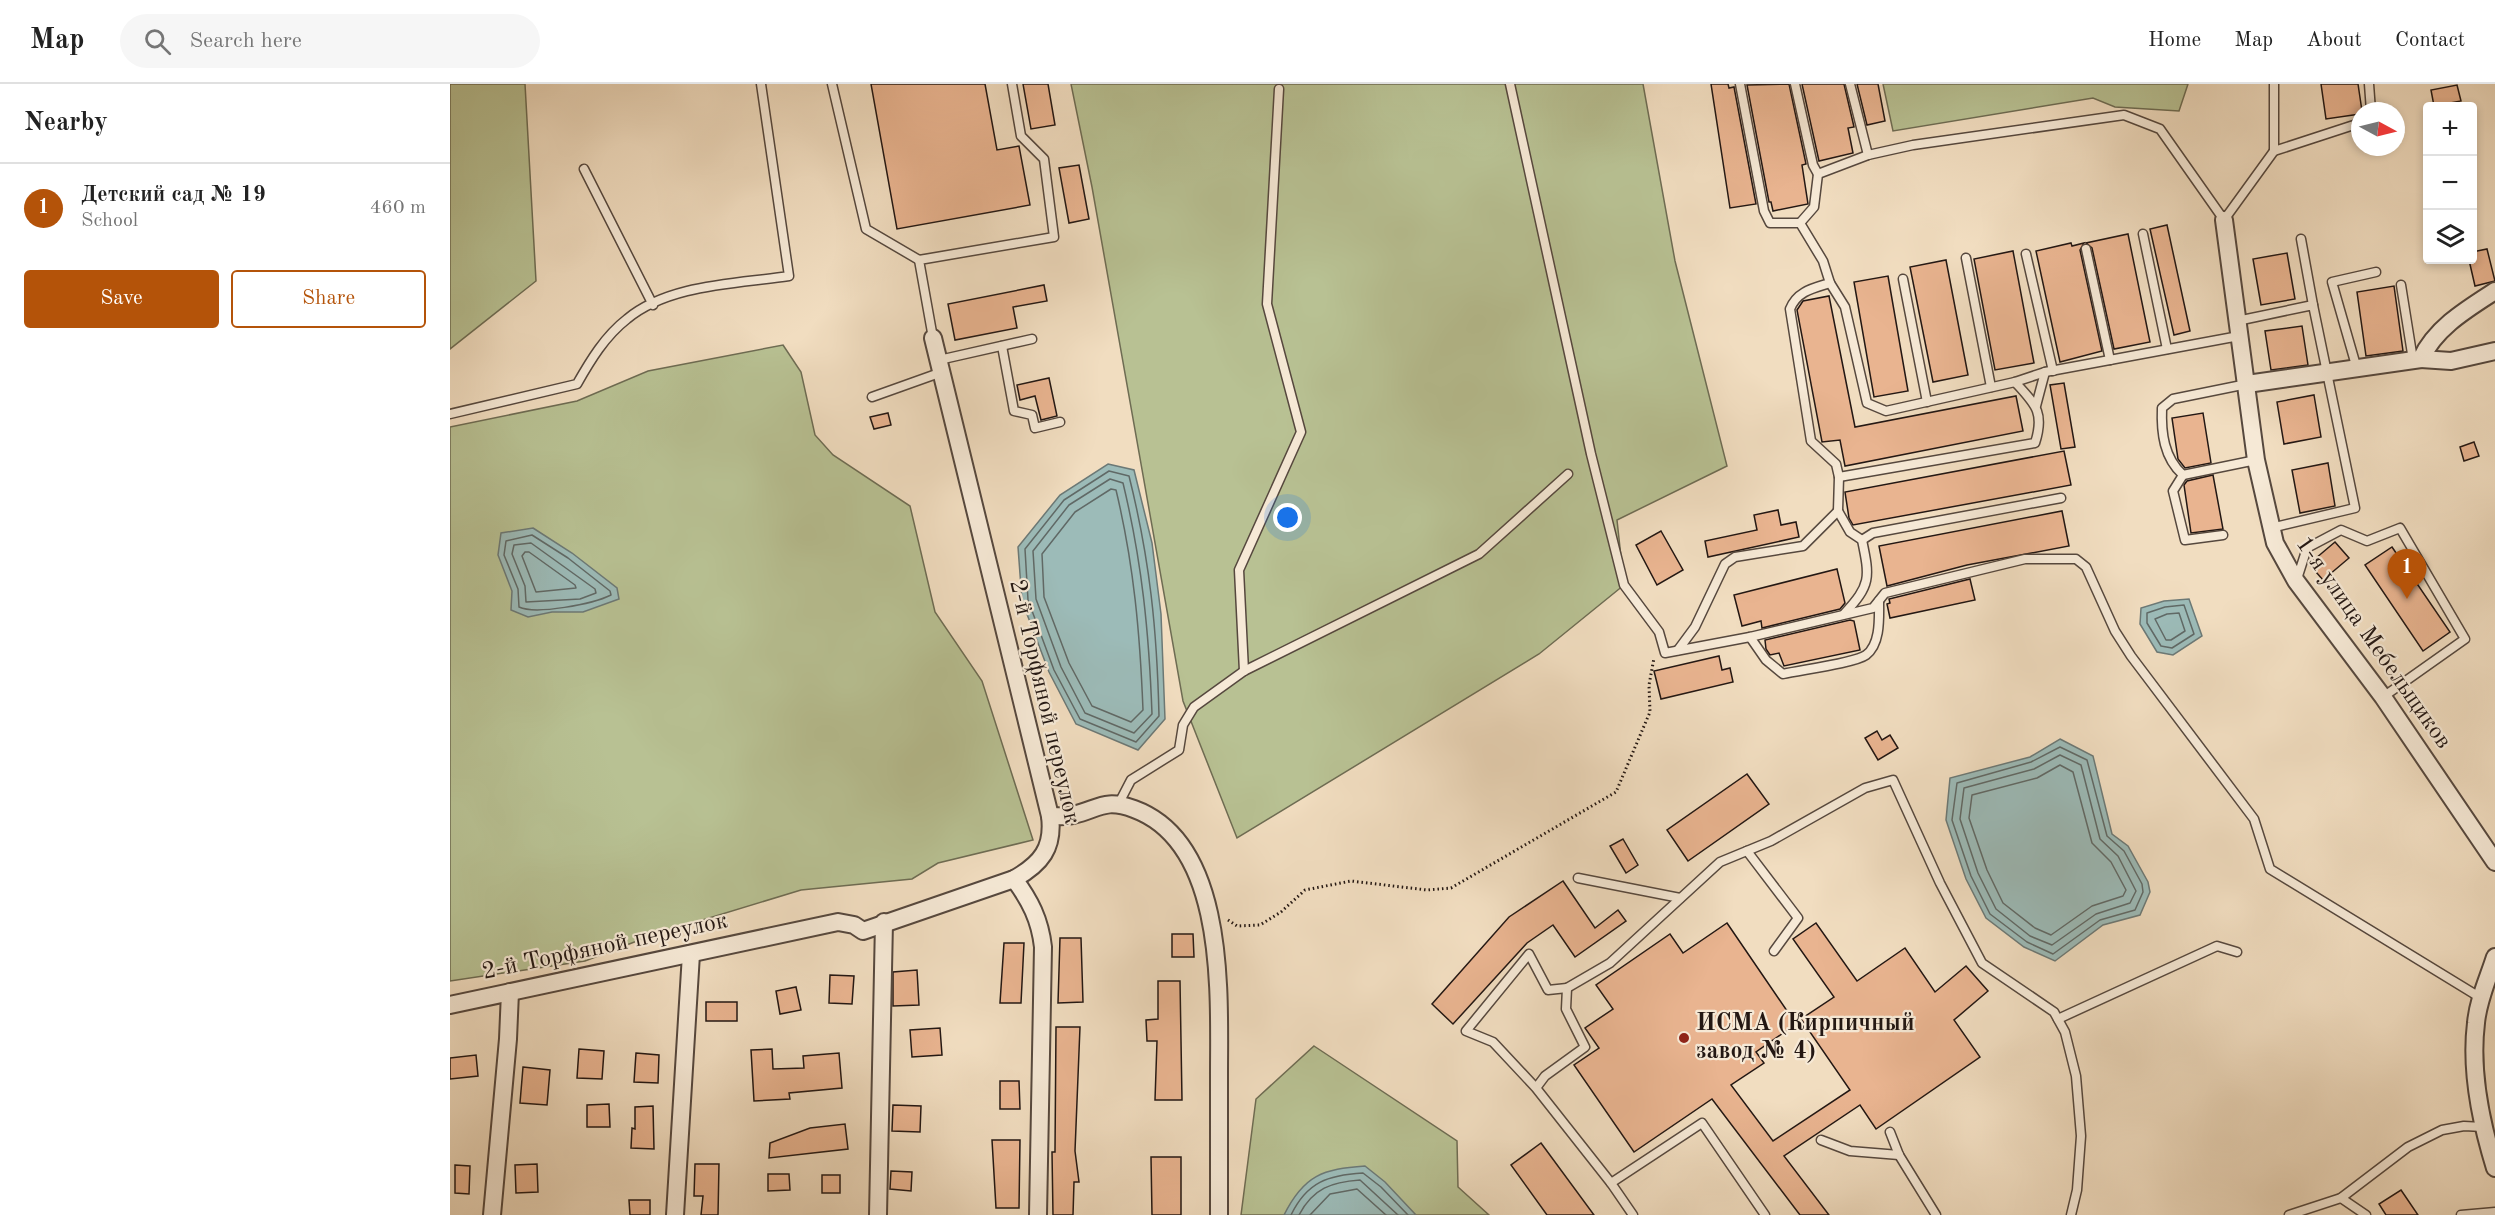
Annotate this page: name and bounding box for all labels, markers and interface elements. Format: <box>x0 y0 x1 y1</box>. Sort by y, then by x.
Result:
search box <box>120 14 540 68</box>
icon: search <box>141 25 174 58</box>
text: Map <box>30 27 84 55</box>
text: Search here <box>189 30 302 52</box>
text: Home <box>2148 30 2201 51</box>
text: Map <box>2234 30 2273 51</box>
text: About <box>2306 30 2362 51</box>
text: Contact <box>2395 30 2465 51</box>
north arrow <box>2351 102 2405 156</box>
map controls <box>2423 102 2477 264</box>
button: + <box>2423 102 2477 156</box>
text: Nearby <box>24 110 108 136</box>
button: − <box>2423 156 2477 210</box>
text: Детский сад № 19 <box>81 184 266 206</box>
text: 1 <box>38 198 49 218</box>
text: 460 m <box>370 198 426 218</box>
button: layers <box>2423 210 2477 264</box>
text: School <box>81 211 138 231</box>
button: Save <box>24 270 219 328</box>
button: Share <box>231 270 426 328</box>
your location <box>1273 503 1302 532</box>
street label: 1-я улица Мебельщиков <box>2289 531 2457 755</box>
pin: 1 <box>2388 550 2426 599</box>
street label: 2-й Торфяной переулок <box>1004 577 1084 827</box>
street label: 2-й Торфяной переулок <box>480 909 730 985</box>
place label: ИСМА (Кирпичный завод № 4) <box>1696 1011 1915 1064</box>
marker: ИСМА (Кирпичный завод № 4) <box>1677 1031 1691 1045</box>

